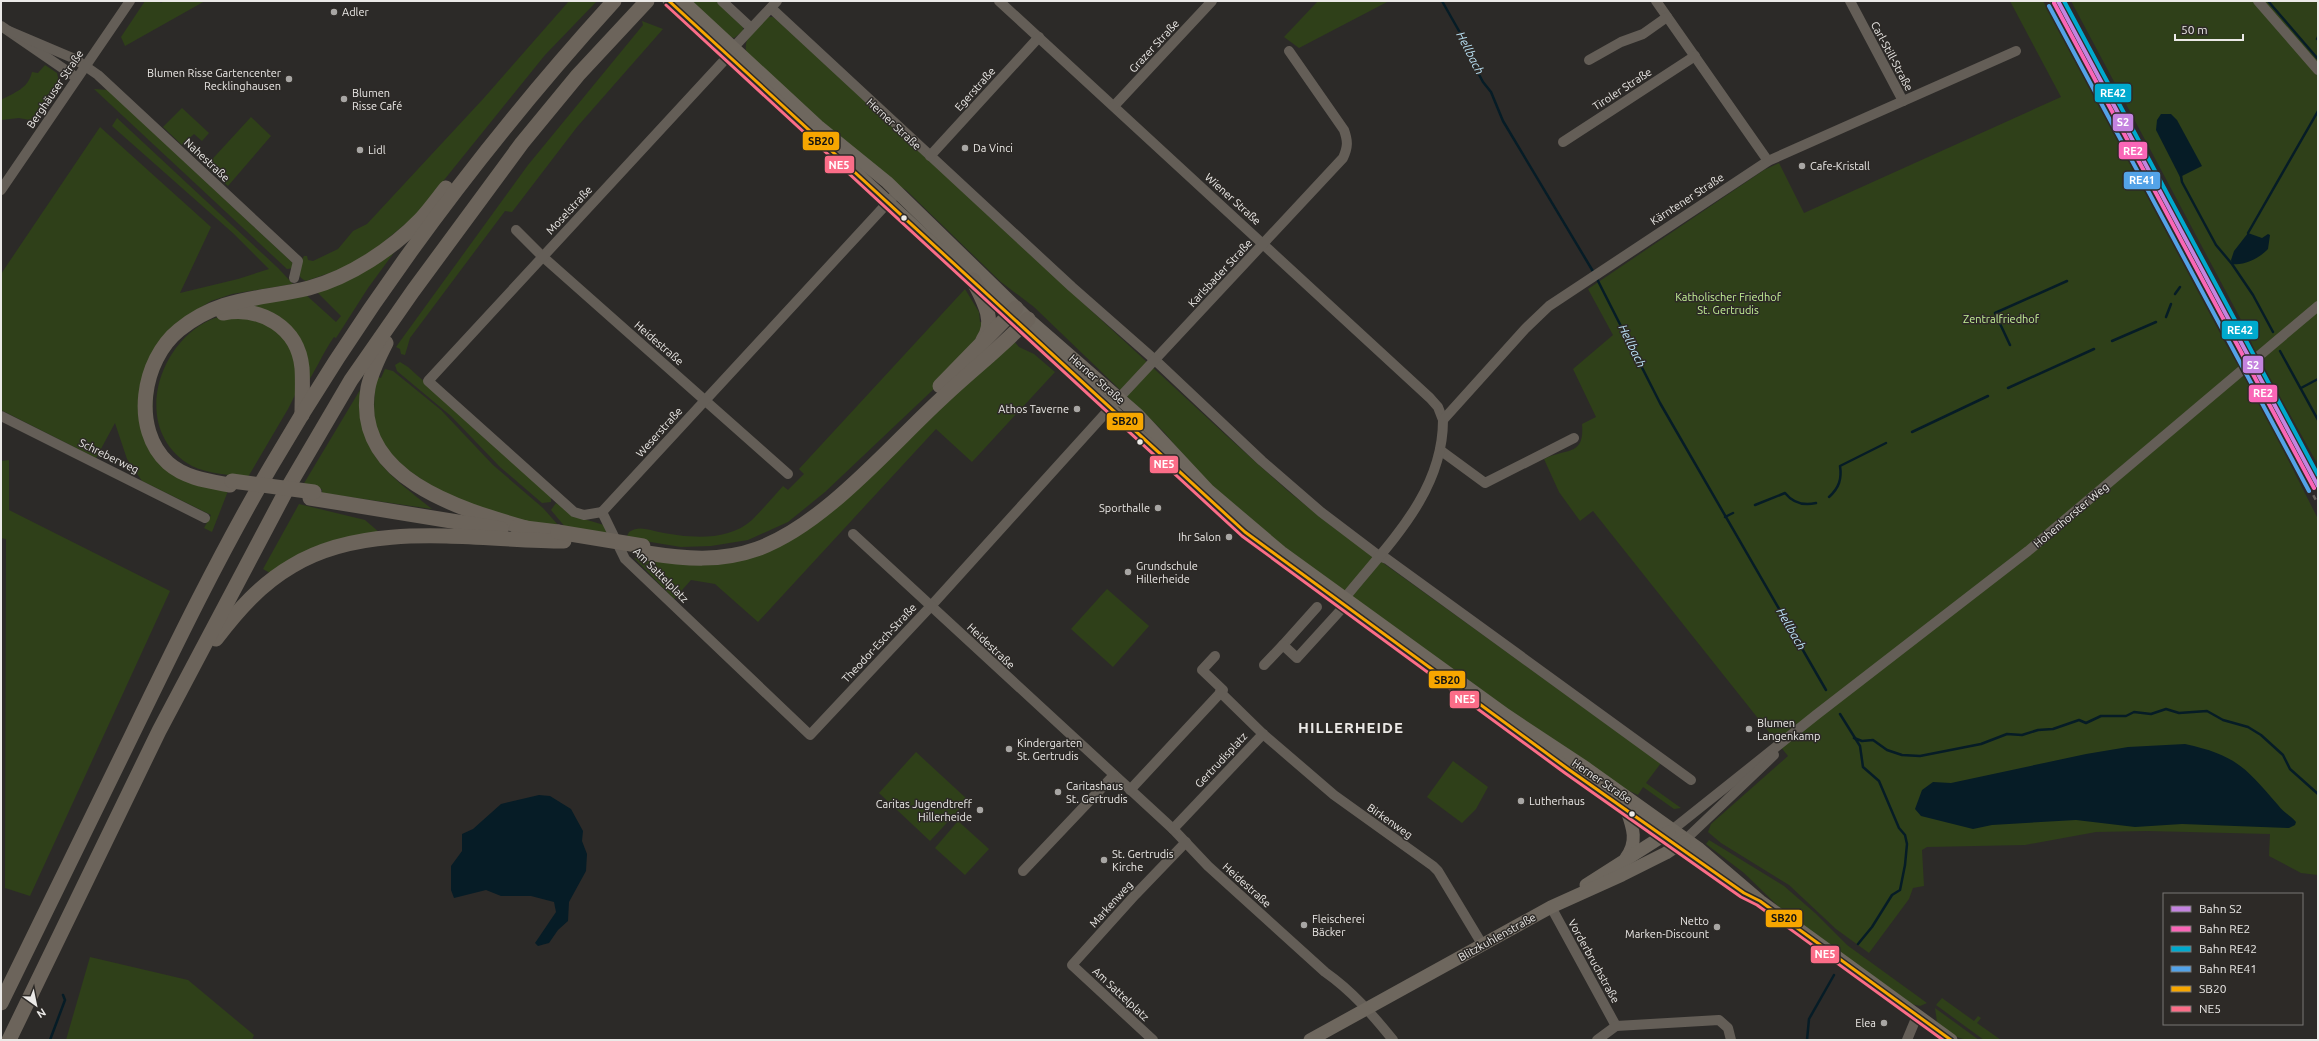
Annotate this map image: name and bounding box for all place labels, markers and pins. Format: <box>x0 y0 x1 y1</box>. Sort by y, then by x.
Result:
place label: Adler <box>342 6 370 18</box>
marker: Adler <box>329 7 339 17</box>
place label: Blumen Risse Gartencenter Recklinghausen <box>147 67 282 92</box>
marker: Blumen Risse Gartencenter Recklinghausen <box>284 74 294 84</box>
place label: Blumen Risse Café <box>352 87 402 112</box>
marker: Blumen Risse Café <box>339 94 349 104</box>
place label: Da Vinci <box>973 142 1013 154</box>
marker: Da Vinci <box>960 143 970 153</box>
place label: Lidl <box>368 144 386 156</box>
marker: Lidl <box>355 145 365 155</box>
place label: Cafe-Kristall <box>1810 160 1870 172</box>
marker: Cafe-Kristall <box>1797 161 1807 171</box>
unlabelled marker <box>899 213 909 223</box>
place label: Athos Taverne <box>998 403 1069 415</box>
marker: Athos Taverne <box>1072 404 1082 414</box>
unlabelled marker <box>1135 437 1145 447</box>
place label: Sporthalle <box>1099 502 1150 514</box>
marker: Sporthalle <box>1153 503 1163 513</box>
place label: Ihr Salon <box>1178 531 1221 543</box>
marker: Ihr Salon <box>1224 532 1234 542</box>
place label: Grundschule Hillerheide <box>1136 560 1198 585</box>
marker: Grundschule Hillerheide <box>1123 567 1133 577</box>
place label: Blumen Langenkamp <box>1757 717 1820 742</box>
marker: Blumen Langenkamp <box>1744 724 1754 734</box>
place label: Kindergarten St. Gertrudis <box>1017 737 1082 762</box>
marker: Kindergarten St. Gertrudis <box>1004 744 1014 754</box>
place label: Caritashaus St. Gertrudis <box>1066 780 1128 805</box>
marker: Caritashaus St. Gertrudis <box>1053 787 1063 797</box>
place label: Lutherhaus <box>1529 795 1585 807</box>
marker: Lutherhaus <box>1516 796 1526 806</box>
place label: Caritas Jugendtreff Hillerheide <box>876 798 973 823</box>
marker: Caritas Jugendtreff Hillerheide <box>975 805 985 815</box>
unlabelled marker <box>1627 809 1637 819</box>
place label: St. Gertrudis Kirche <box>1112 848 1174 873</box>
marker: St. Gertrudis Kirche <box>1099 855 1109 865</box>
place label: Fleischerei Bäcker <box>1312 913 1365 938</box>
place label: Netto Marken-Discount <box>1625 915 1710 940</box>
marker: Fleischerei Bäcker <box>1299 920 1309 930</box>
marker: Netto Marken-Discount <box>1712 922 1722 932</box>
place label: Elea <box>1855 1017 1876 1029</box>
marker: Elea <box>1879 1018 1889 1028</box>

